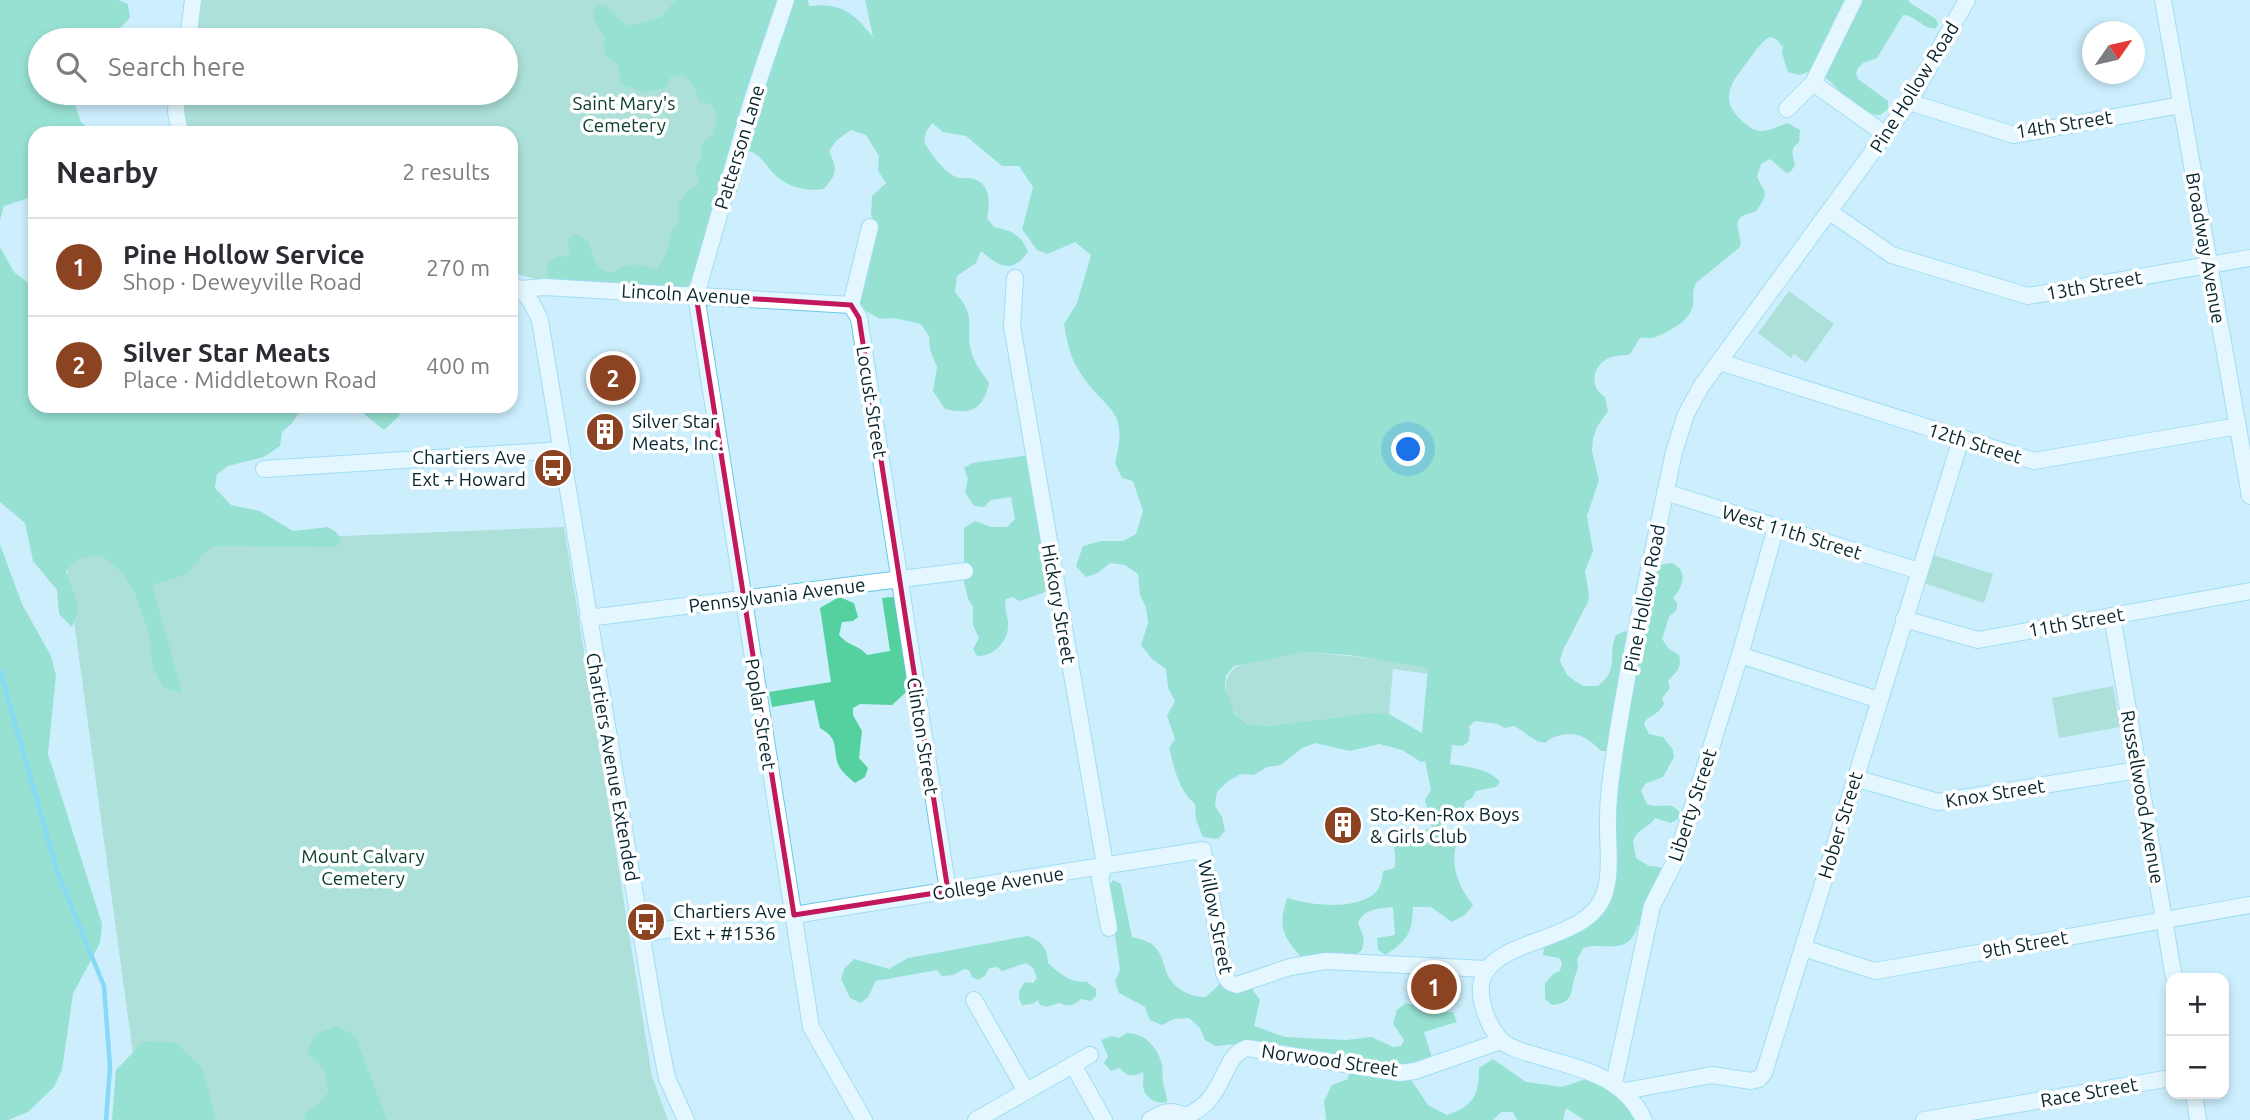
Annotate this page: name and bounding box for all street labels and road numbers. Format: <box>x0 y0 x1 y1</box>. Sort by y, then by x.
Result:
street label: Pine Hollow Road <box>1865 18 1963 156</box>
street label: Patterson Lane <box>710 82 768 212</box>
street label: 14th Street <box>2014 105 2114 142</box>
street label: Broadway Avenue <box>2182 171 2230 325</box>
street label: 13th Street <box>2044 266 2144 304</box>
street label: Lincoln Avenue <box>621 280 751 308</box>
street label: Locust Street <box>852 344 892 460</box>
street label: 12th Street <box>1925 418 2025 468</box>
street label: West 11th Street <box>1719 500 1865 564</box>
street label: Pine Hollow Road <box>1619 522 1669 674</box>
street label: Hickory Street <box>1038 542 1080 666</box>
street label: Pennsylvania Avenue <box>687 573 867 617</box>
street label: 11th Street <box>2026 603 2126 641</box>
street label: Chartiers Avenue Extended <box>582 651 644 883</box>
street label: Poplar Street <box>741 657 781 772</box>
street label: Clinton Street <box>903 676 943 797</box>
street label: Russellwood Avenue <box>2117 708 2169 886</box>
street label: Liberty Street <box>1663 745 1721 864</box>
street label: Hober Street <box>1813 768 1867 881</box>
street label: Knox Street <box>1944 774 2047 812</box>
street label: Willow Street <box>1194 858 1238 976</box>
street label: College Avenue <box>931 862 1065 904</box>
street label: 9th Street <box>1981 926 2070 962</box>
street label: Norwood Street <box>1260 1040 1400 1081</box>
street label: Race Street <box>2039 1073 2140 1111</box>

